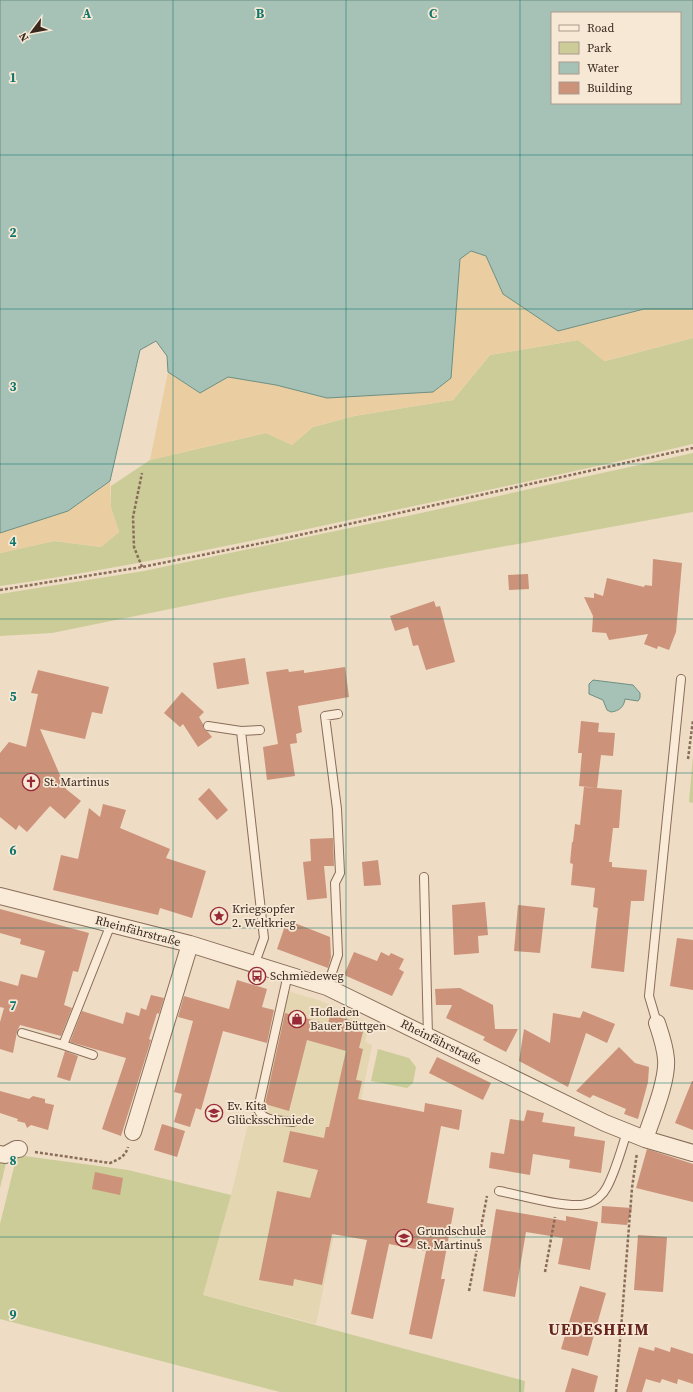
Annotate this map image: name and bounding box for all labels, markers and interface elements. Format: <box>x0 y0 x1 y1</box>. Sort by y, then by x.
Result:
text: A <box>83 5 92 22</box>
text: B <box>256 5 265 22</box>
text: C <box>429 5 437 22</box>
north arrow <box>12 12 52 52</box>
legend <box>551 12 681 104</box>
text: Road <box>587 20 614 36</box>
text: N <box>15 30 32 44</box>
text: Park <box>587 40 612 56</box>
text: Water <box>587 60 619 76</box>
text: 1 <box>9 69 17 86</box>
text: Building <box>587 80 632 96</box>
text: 2 <box>9 224 17 241</box>
text: 3 <box>9 378 17 395</box>
text: 4 <box>9 533 17 550</box>
text: 5 <box>9 688 17 705</box>
church icon: St. Martinus <box>21 772 41 792</box>
place label: St. Martinus <box>44 774 109 790</box>
text: 6 <box>9 842 17 859</box>
place label: Kriegsopfer 2. Weltkrieg <box>232 901 296 931</box>
place icon: Kriegsopfer 2. Weltkrieg <box>209 906 229 926</box>
street label: Rheinfährstraße <box>93 912 183 950</box>
bus stop icon: Schmiedeweg <box>247 966 267 986</box>
place label: Schmiedeweg <box>270 968 344 984</box>
text: 7 <box>9 997 17 1014</box>
place label: Hofladen Bauer Büttgen <box>310 1004 386 1034</box>
shop icon: Hofladen Bauer Büttgen <box>287 1009 307 1029</box>
street label: Rheinfährstraße <box>398 1016 484 1068</box>
place label: Ev. Kita Glücksschmiede <box>227 1098 314 1128</box>
school or university icon: Ev. Kita Glücksschmiede <box>204 1103 224 1123</box>
text: 8 <box>9 1152 17 1169</box>
place label: Grundschule St. Martinus <box>417 1223 486 1253</box>
school or university icon: Grundschule St. Martinus <box>394 1228 414 1248</box>
text: 9 <box>9 1306 17 1323</box>
district label: UEDESHEIM <box>548 1318 650 1340</box>

